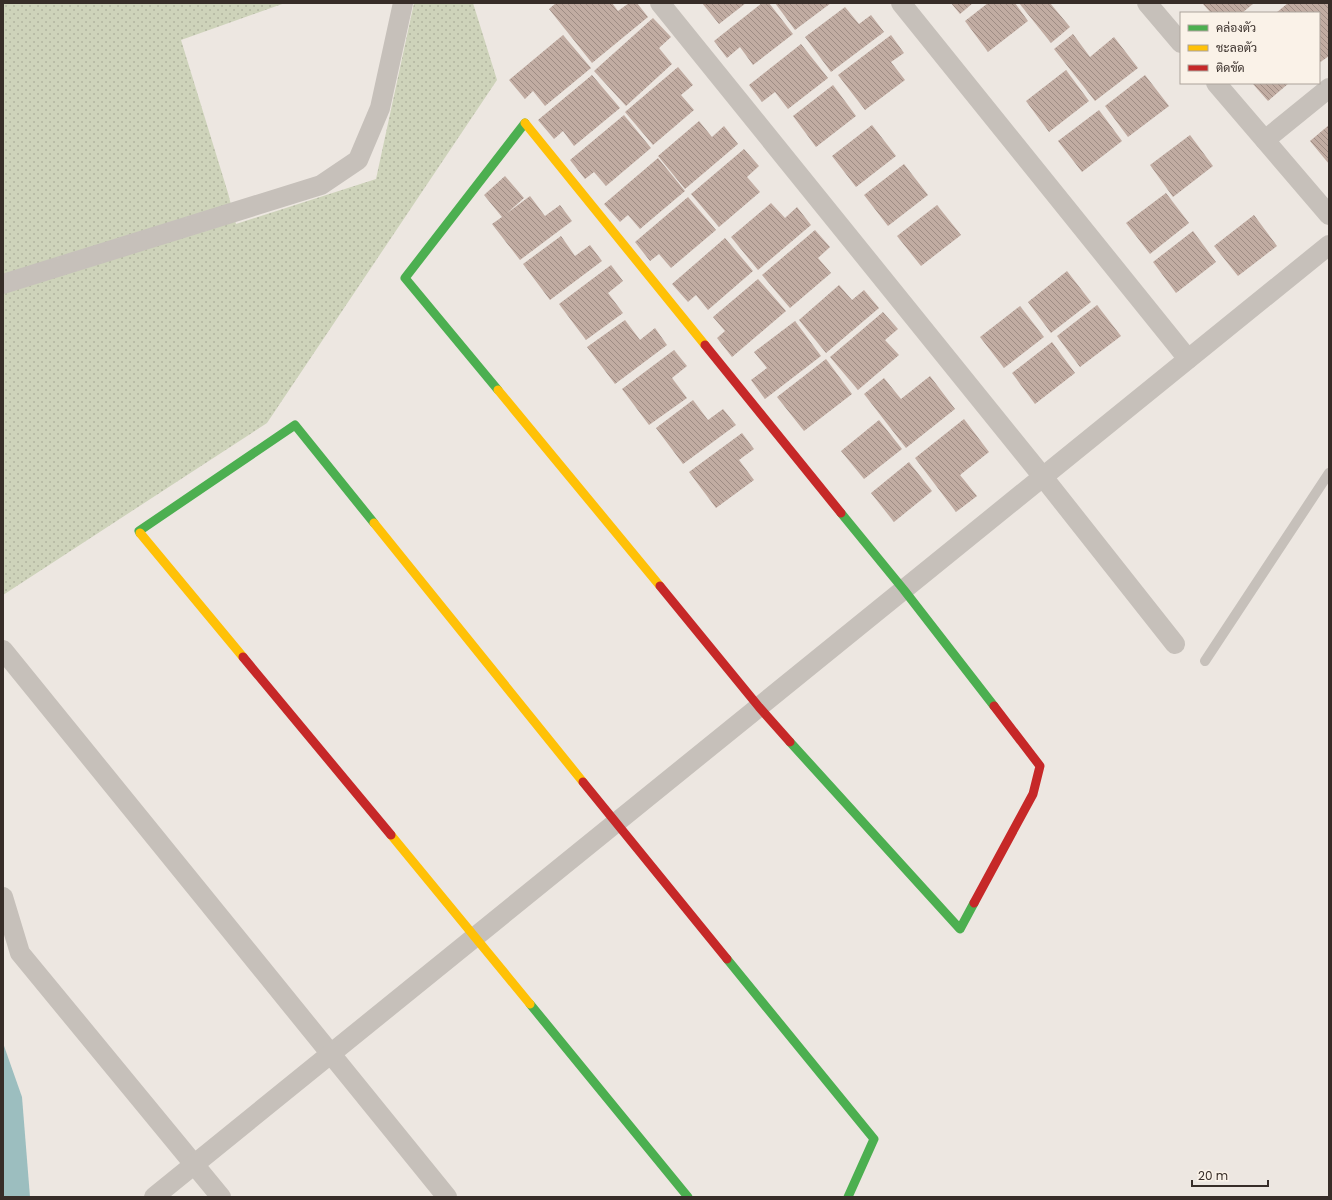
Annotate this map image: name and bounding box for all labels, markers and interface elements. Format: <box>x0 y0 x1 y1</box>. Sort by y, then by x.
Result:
legend <box>1180 12 1320 84</box>
text: คล่องตัว <box>1216 19 1256 36</box>
text: ชะลอตัว <box>1216 39 1257 56</box>
text: ติดขัด <box>1216 59 1245 76</box>
scale bar <box>1192 1162 1268 1188</box>
text: 20 m <box>1198 1167 1228 1184</box>

